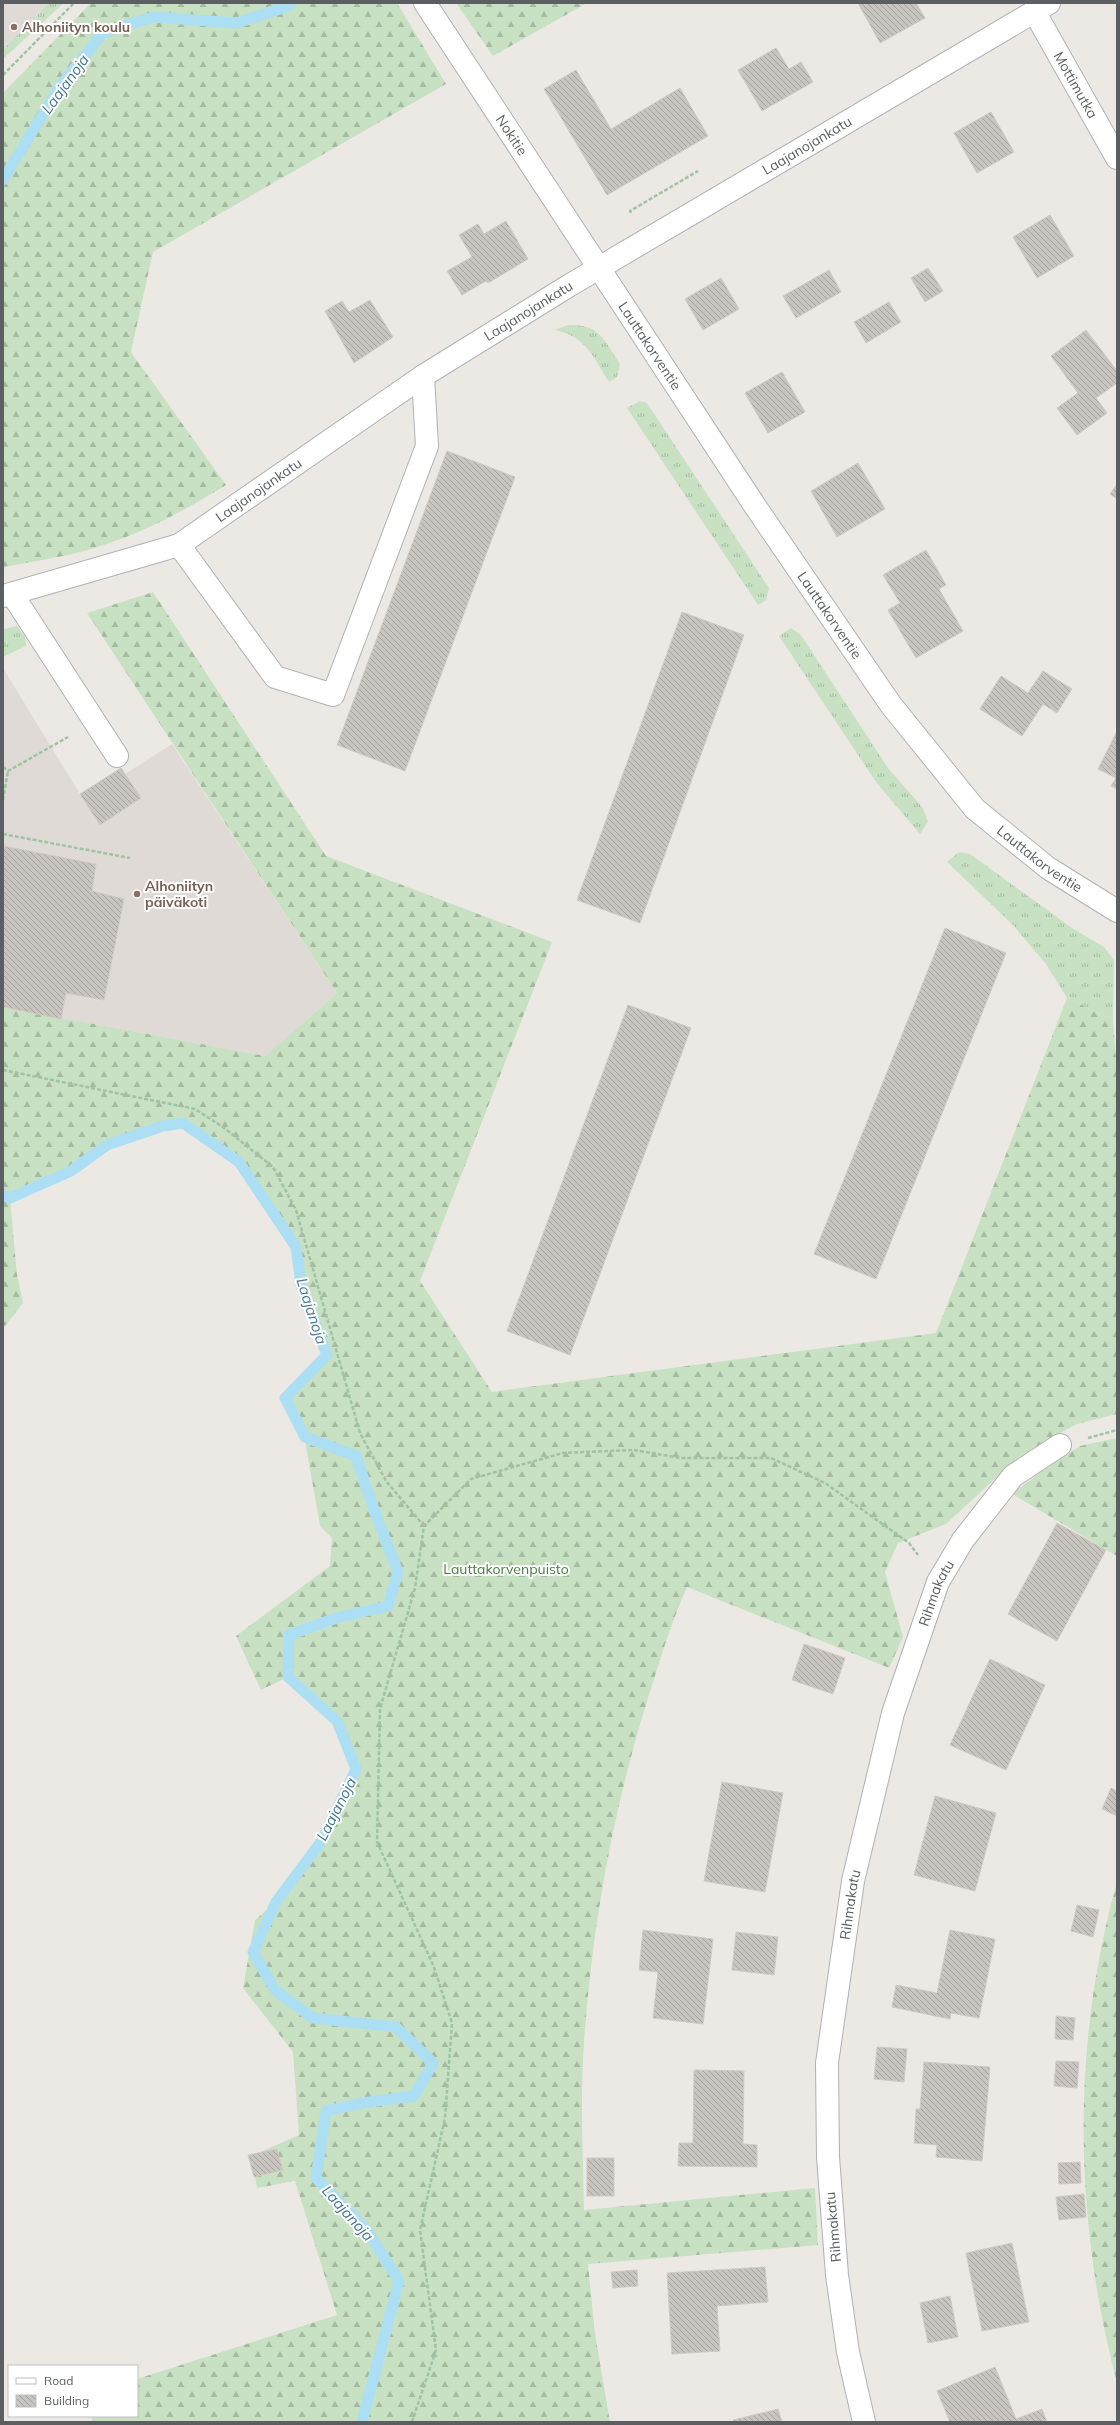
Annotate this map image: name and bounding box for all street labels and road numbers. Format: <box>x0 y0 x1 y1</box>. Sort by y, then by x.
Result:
street label: Mottimutka <box>1050 48 1102 122</box>
street label: Nokitie <box>492 111 532 159</box>
street label: Laajanojankatu <box>759 112 855 179</box>
street label: Laajanojankatu <box>481 277 576 345</box>
street label: Lauttakorventie <box>614 298 685 393</box>
street label: Laajanojankatu <box>212 454 305 526</box>
street label: Lauttakorventie <box>794 568 866 662</box>
street label: Lauttakorventie <box>993 821 1086 896</box>
street label: Rihmakatu <box>914 1557 958 1629</box>
street label: Rihmakatu <box>836 1868 864 1941</box>
street label: Rihmakatu <box>821 2191 845 2263</box>

